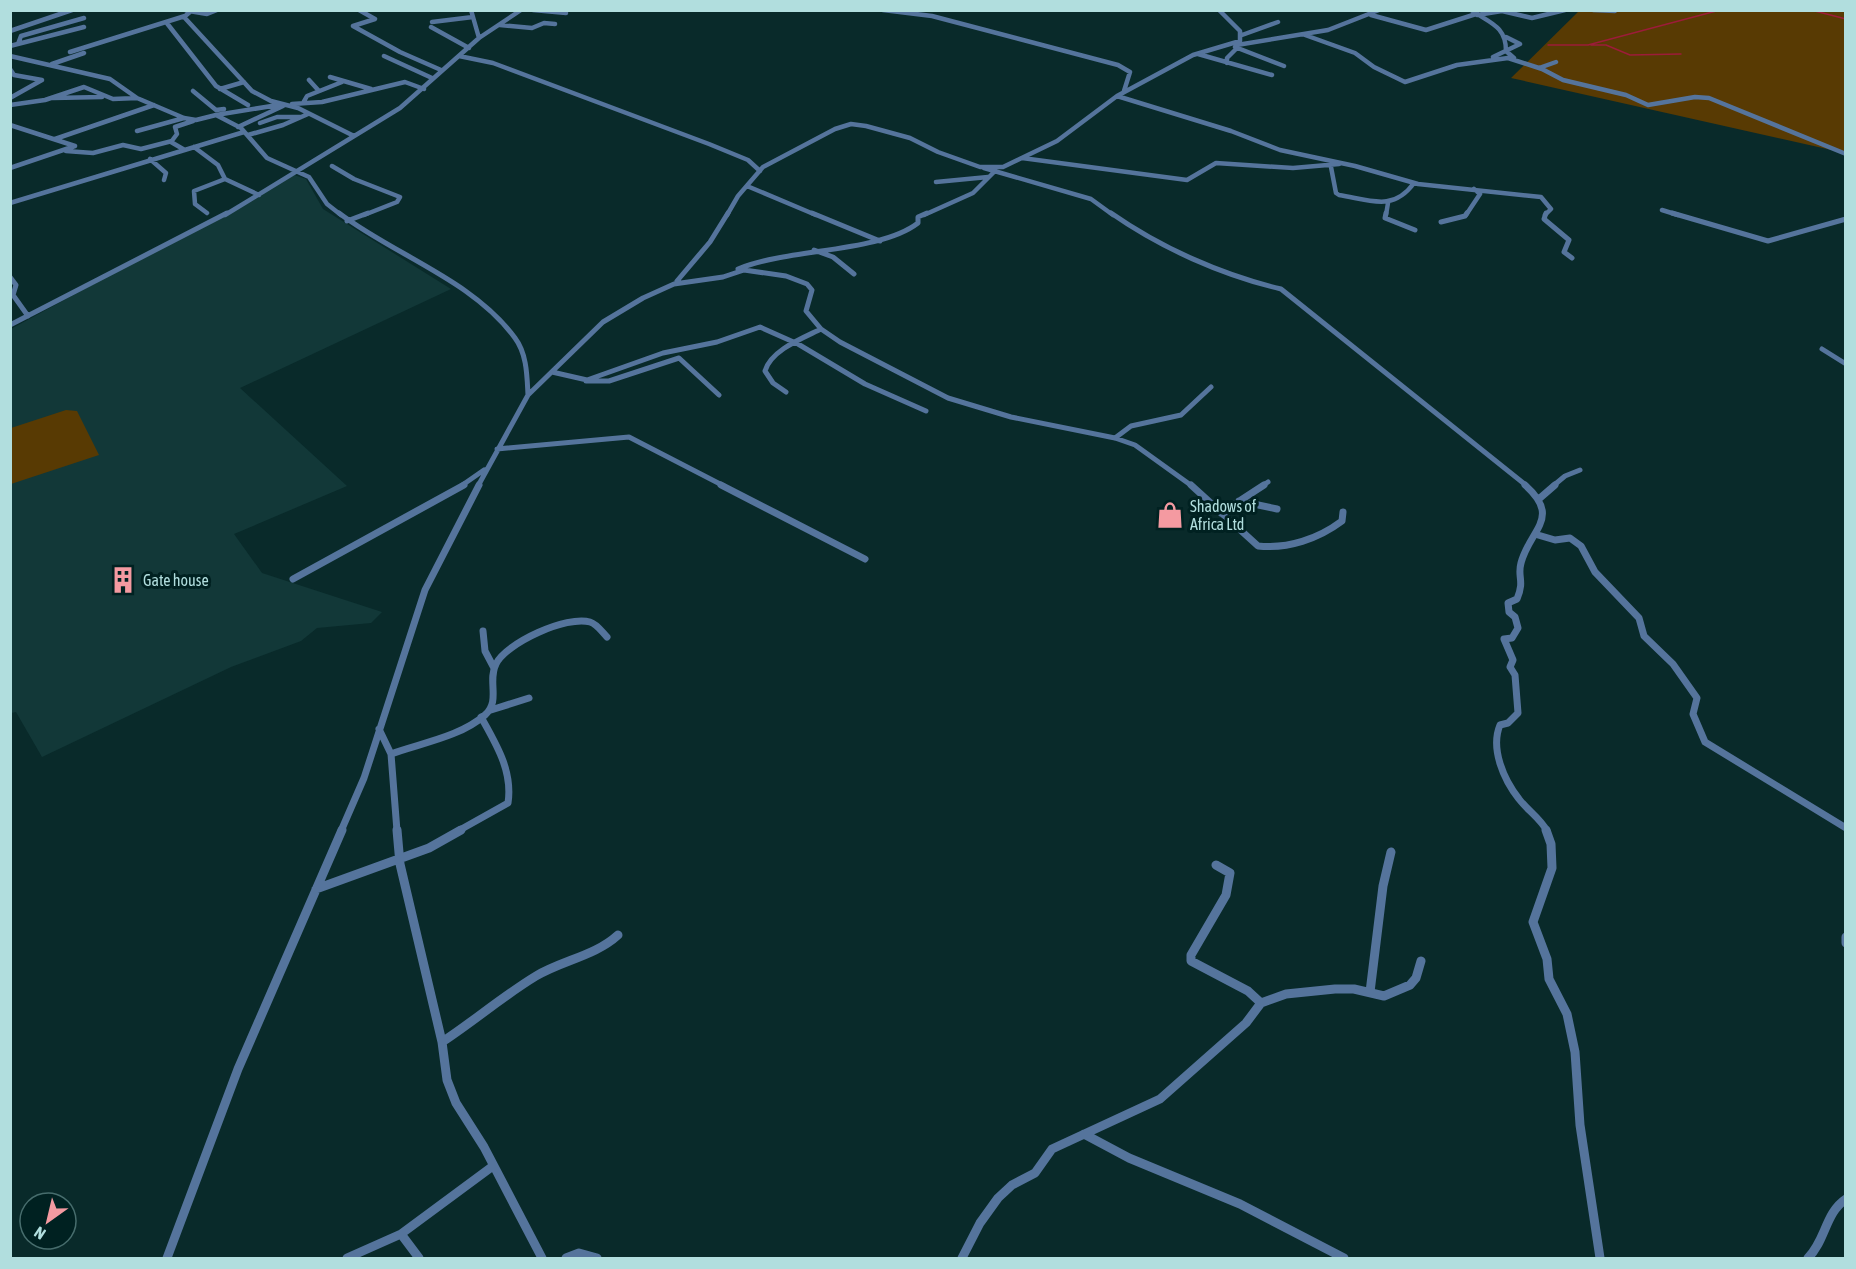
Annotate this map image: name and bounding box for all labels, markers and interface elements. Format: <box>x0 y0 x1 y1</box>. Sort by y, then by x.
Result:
place label: Shadows of Africa Ltd <box>1190 497 1257 533</box>
shop icon: Shadows of Africa Ltd <box>1155 500 1185 530</box>
building icon: Gate house <box>108 565 138 595</box>
place label: Gate house <box>143 571 209 589</box>
north arrow <box>18 1191 78 1251</box>
text: N <box>31 1223 49 1244</box>

